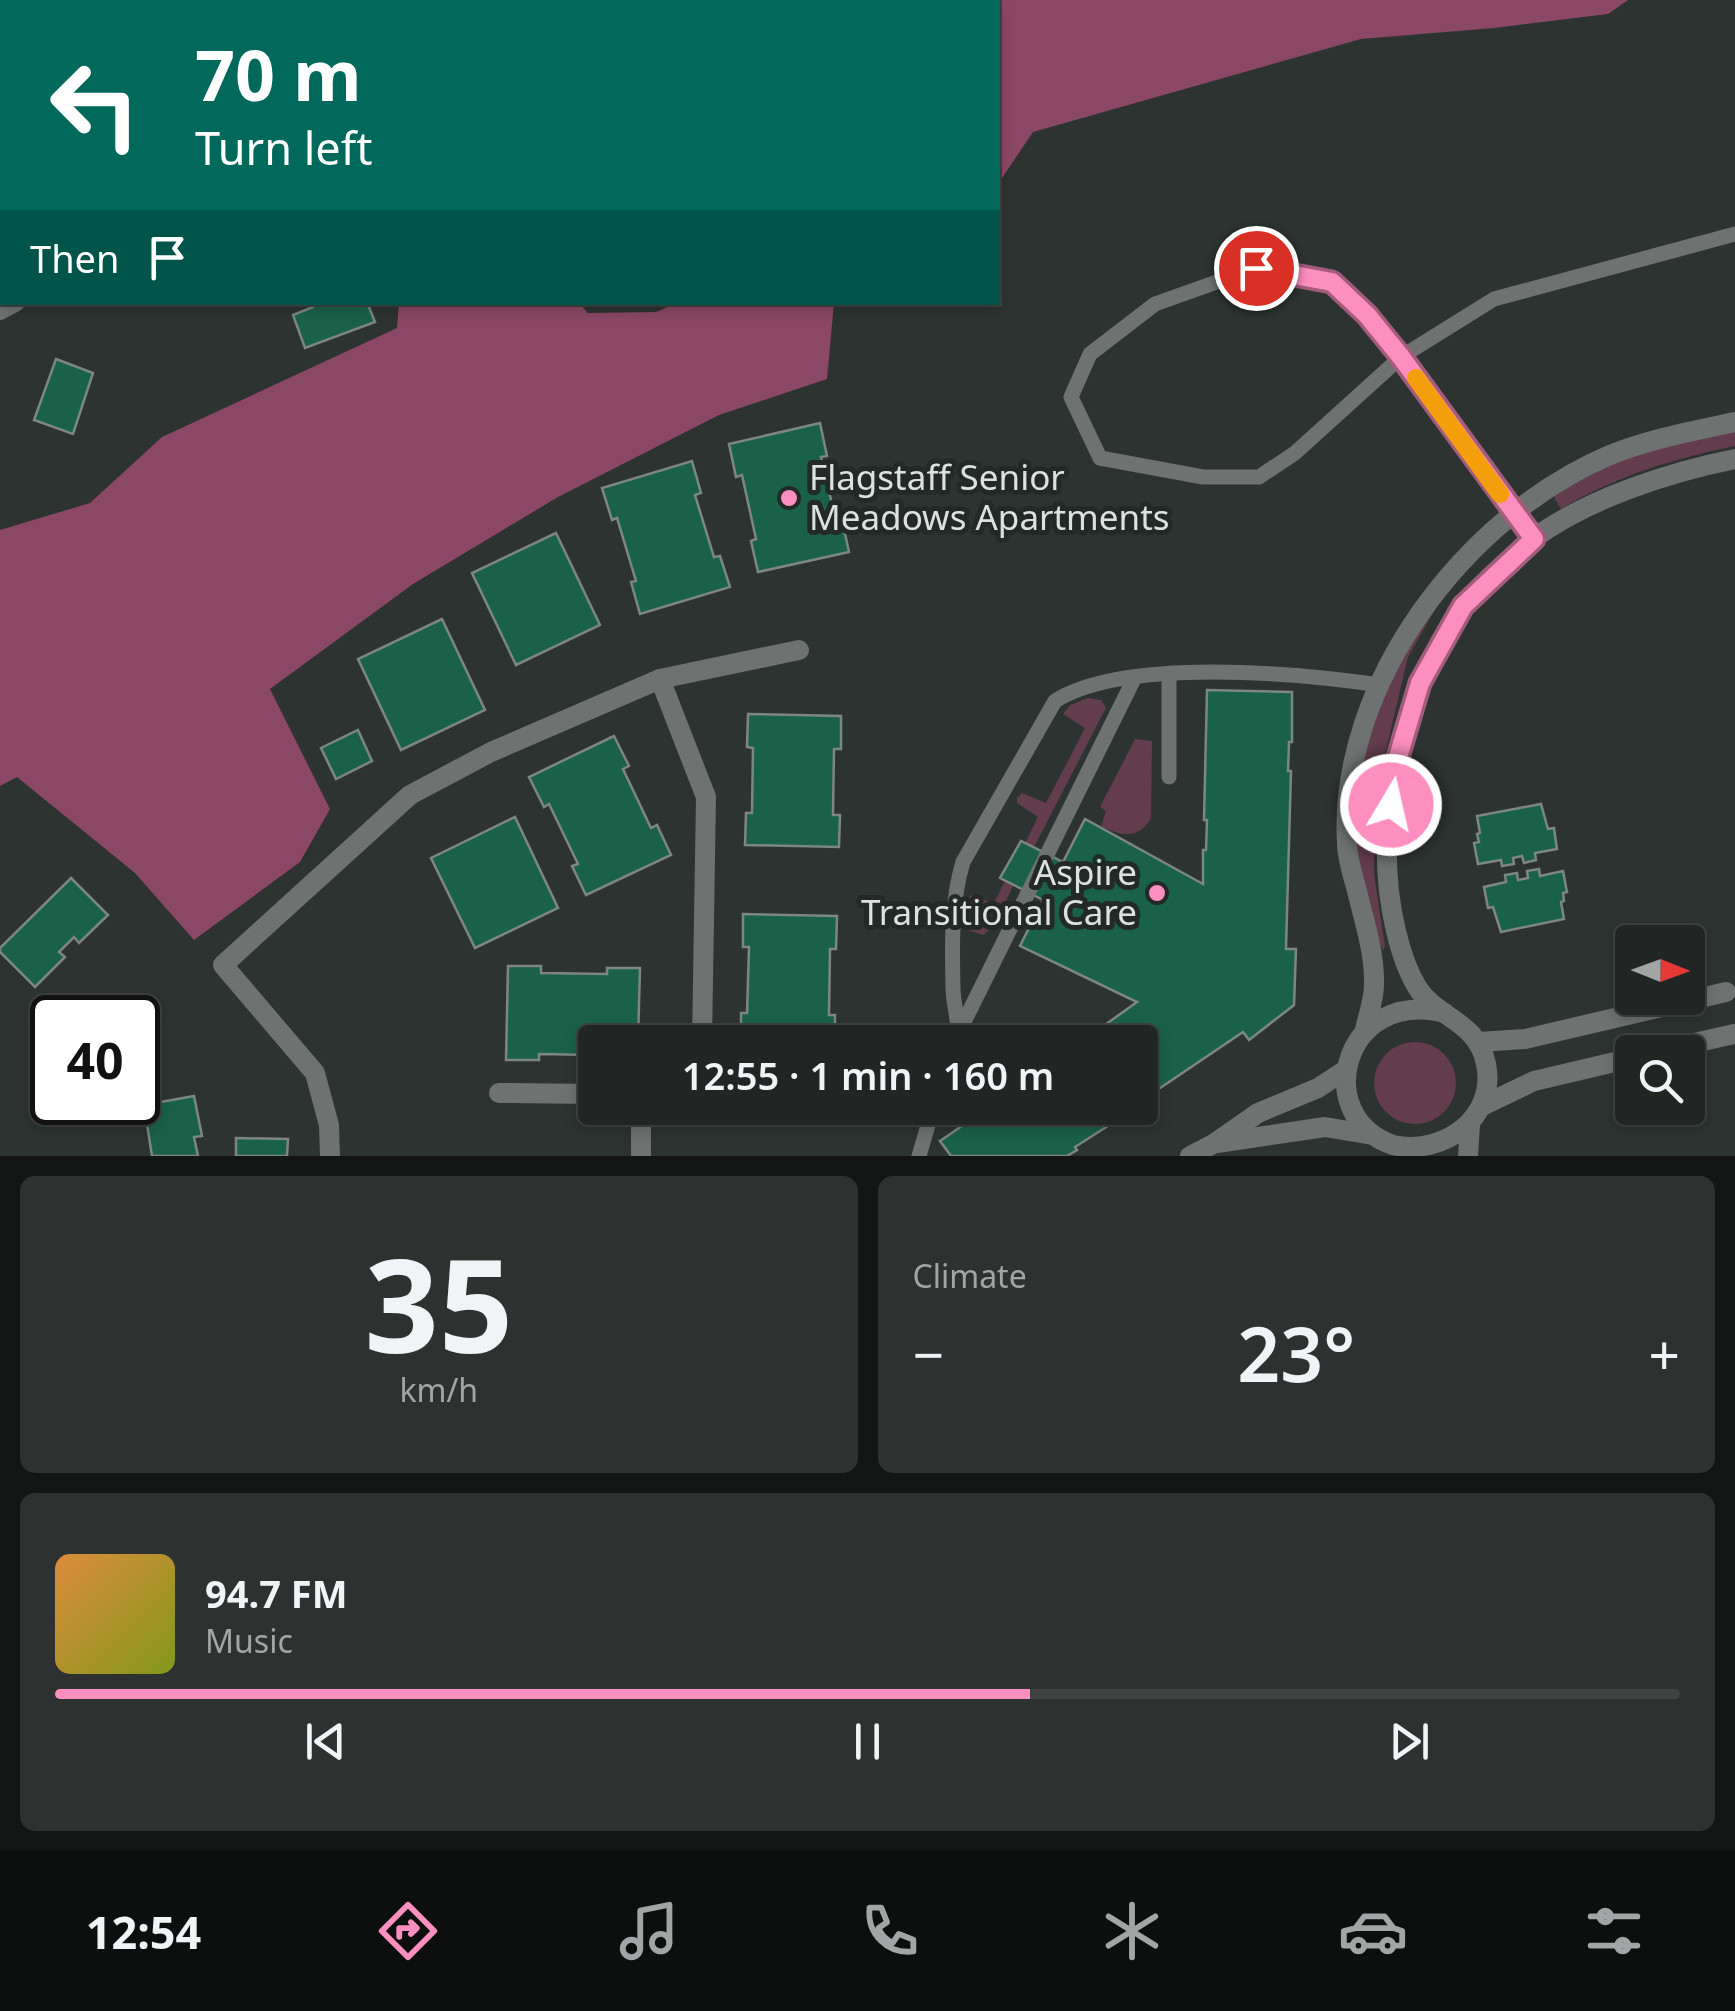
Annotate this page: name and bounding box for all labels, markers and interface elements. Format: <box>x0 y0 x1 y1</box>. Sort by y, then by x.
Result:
text: 70 m <box>195 26 362 122</box>
icon: left <box>30 40 160 170</box>
text: Turn left <box>195 117 372 178</box>
pin <box>1214 226 1299 311</box>
icon: arrive <box>140 230 195 285</box>
text: Then <box>30 232 120 284</box>
icon: arrive <box>1229 241 1284 296</box>
place label: Flagstaff Senior Meadows Apartments <box>809 453 1170 540</box>
marker: Flagstaff Senior Meadows Apartments <box>778 487 800 509</box>
position arrow <box>1339 753 1443 857</box>
place label: Aspire Transitional Care <box>861 848 1137 935</box>
marker: Aspire Transitional Care <box>1146 882 1168 904</box>
north arrow <box>1615 925 1705 1015</box>
map controls <box>1615 925 1705 1125</box>
speed limit sign: 40 <box>30 995 160 1125</box>
button: search <box>1615 1035 1705 1125</box>
text: 12:55 · 1 min · 160 m <box>682 1049 1054 1101</box>
text: 35 <box>364 1214 513 1391</box>
text: Climate <box>913 1254 1027 1297</box>
text: 23° <box>1237 1302 1355 1404</box>
text: − <box>913 1316 944 1391</box>
text: + <box>1649 1316 1680 1391</box>
text: km/h <box>399 1368 478 1411</box>
text: 94.7 FM <box>205 1567 347 1619</box>
text: Music <box>205 1619 293 1662</box>
icon: previous <box>298 1714 353 1769</box>
icon: pause <box>840 1714 895 1769</box>
icon: next <box>1382 1714 1437 1769</box>
icon: directions <box>373 1896 443 1966</box>
icon: music <box>614 1896 684 1966</box>
icon: phone <box>855 1896 925 1966</box>
icon: climate <box>1097 1896 1167 1966</box>
icon: car <box>1338 1896 1408 1966</box>
icon: filters <box>1579 1896 1649 1966</box>
text: 12:54 <box>86 1901 201 1962</box>

